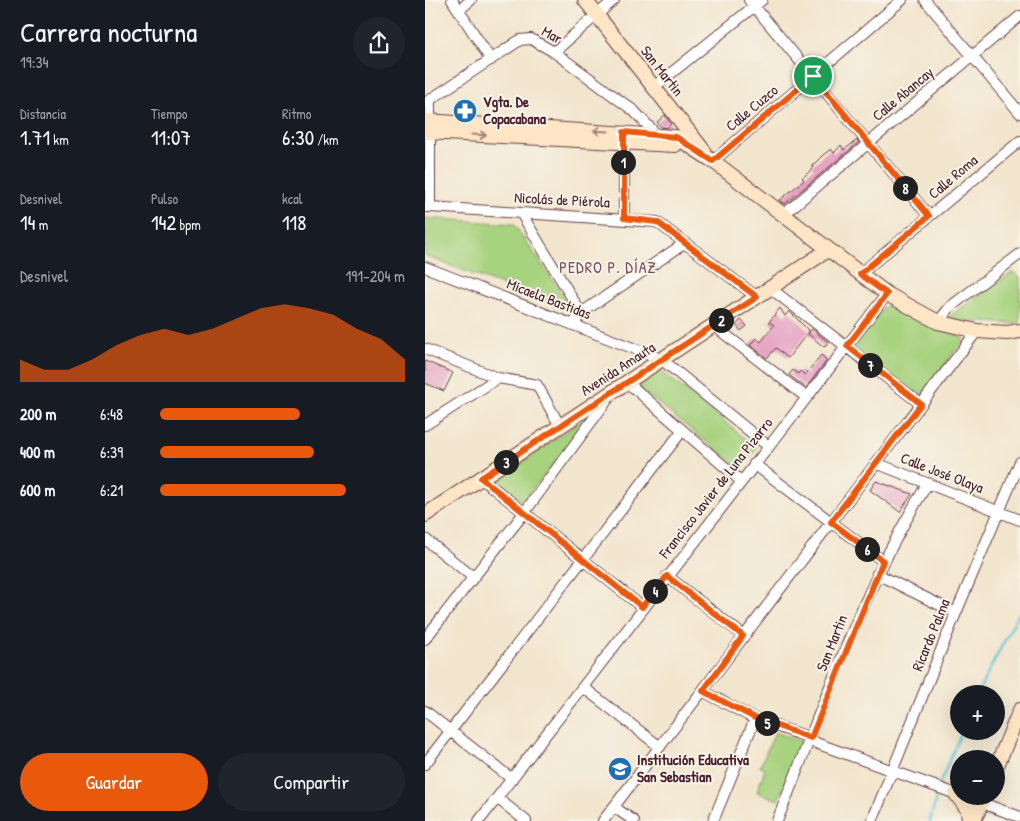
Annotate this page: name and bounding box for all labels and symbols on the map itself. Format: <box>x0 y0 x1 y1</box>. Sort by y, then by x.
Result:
street label: Mar <box>538 20 567 49</box>
street label: San Martin <box>636 41 689 101</box>
pin <box>792 55 834 97</box>
street label: Calle Abancay <box>868 62 938 126</box>
street label: Calle Cuzco <box>721 79 782 136</box>
place label: Vgta. De Copacabana <box>483 91 546 130</box>
pharmacy icon: Vgta. De Copacabana <box>452 98 478 124</box>
one-way arrow <box>593 126 609 135</box>
one-way arrow <box>470 131 486 140</box>
pin: 1 <box>611 150 635 174</box>
street label: Calle Roma <box>923 150 982 204</box>
pin: 8 <box>893 176 917 200</box>
street label: Nicolás de Piérola <box>514 187 611 212</box>
district label: PEDRO P. DÍAZ <box>559 256 657 278</box>
street label: Micaela Bastidas <box>504 273 594 324</box>
pin: 2 <box>709 308 733 332</box>
street label: Avenida Amauta <box>576 337 659 401</box>
pin: 7 <box>857 352 883 378</box>
street label: Francisco Javier de Luna Pizarro <box>653 413 777 563</box>
street label: Calle José Olaya <box>898 447 987 498</box>
pin: 3 <box>493 450 519 474</box>
pin: 6 <box>855 536 879 562</box>
pin: 4 <box>643 578 667 604</box>
street label: Ricardo Palma <box>907 595 955 674</box>
street label: San Martin <box>811 611 852 674</box>
pin: 5 <box>755 710 779 736</box>
place label: Institución Educativa San Sebastian <box>637 749 749 787</box>
school or university icon: Institución Educativa San Sebastian <box>607 756 633 782</box>

